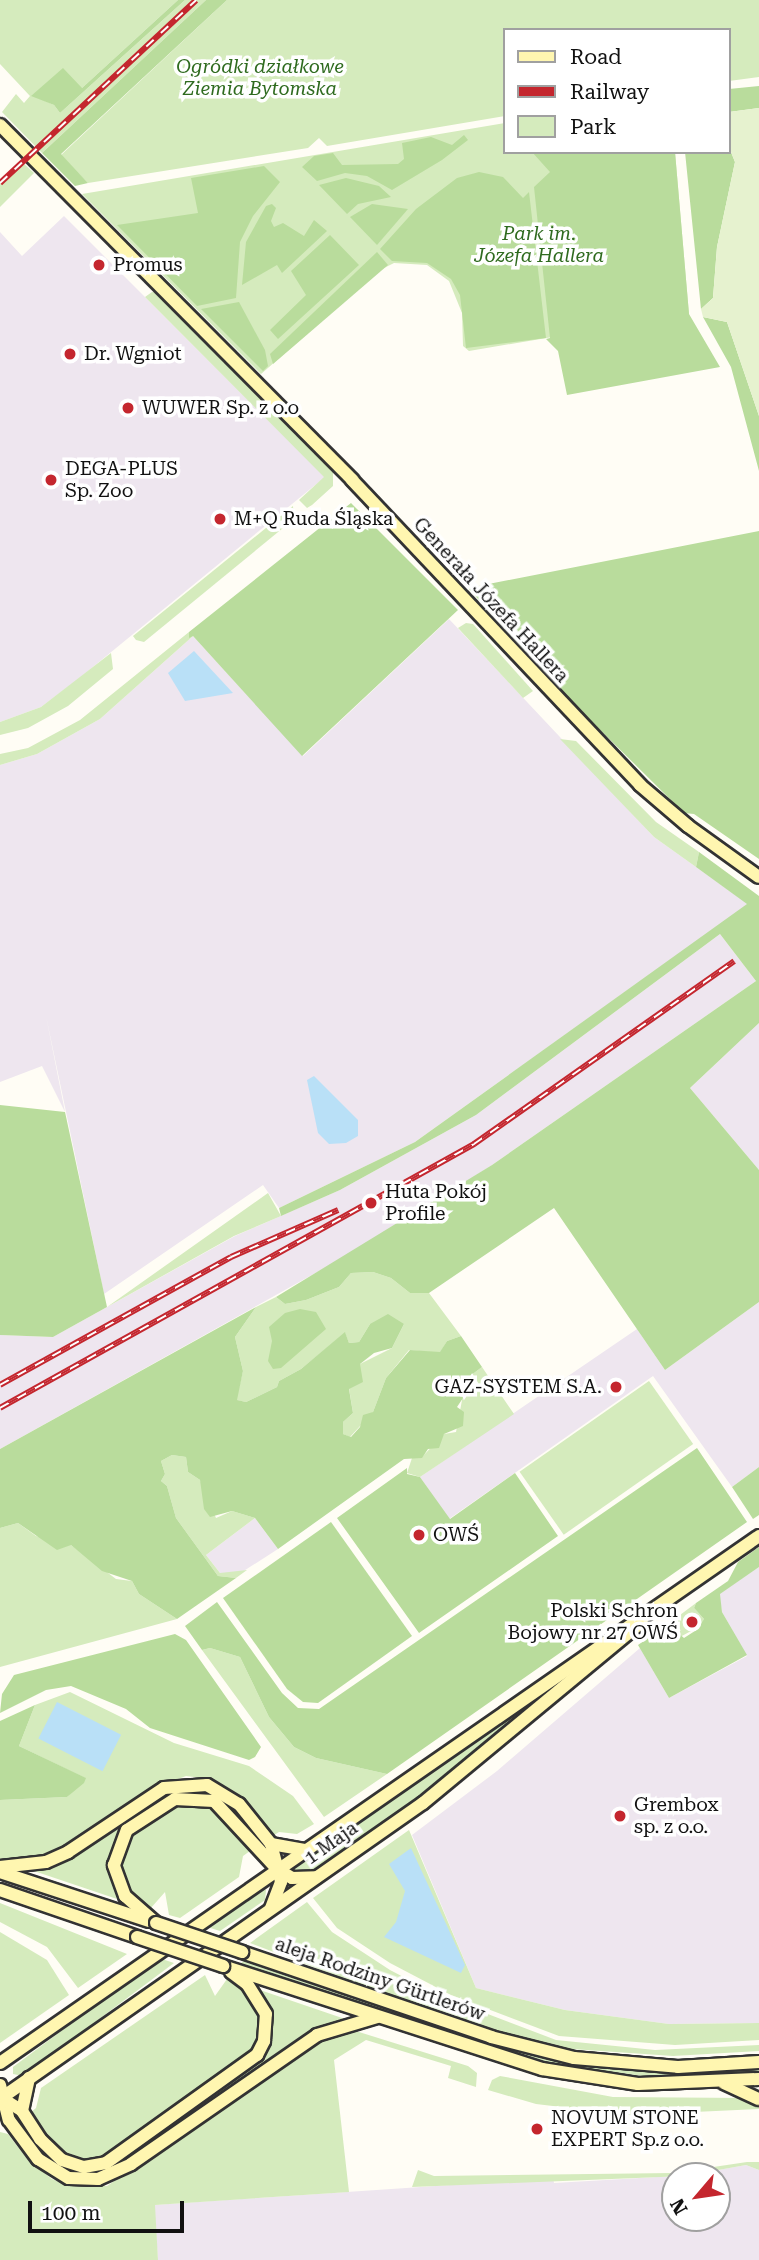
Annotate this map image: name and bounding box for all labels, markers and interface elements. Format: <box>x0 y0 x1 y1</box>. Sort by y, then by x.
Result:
legend <box>504 28 731 154</box>
text: Road <box>570 45 622 69</box>
park label: Ogródki działkowe Ziemia Bytomska <box>176 56 344 100</box>
text: Railway <box>570 80 649 104</box>
text: Park <box>570 115 616 139</box>
park label: Park im. Józefa Hallera <box>474 223 604 267</box>
place label: Promus <box>113 254 183 276</box>
marker: Promus <box>91 257 107 273</box>
place label: Dr. Wgniot <box>84 343 182 365</box>
marker: Dr. Wgniot <box>62 346 78 362</box>
place label: WUWER Sp. z o.o <box>142 397 299 419</box>
marker: WUWER Sp. z o.o <box>120 400 136 416</box>
place label: DEGA-PLUS Sp. Zoo <box>65 458 178 502</box>
marker: DEGA-PLUS Sp. Zoo <box>43 472 59 488</box>
place label: M+Q Ruda Śląska <box>234 508 393 530</box>
marker: M+Q Ruda Śląska <box>212 511 228 527</box>
street label: Generała Józefa Hallera <box>409 513 573 687</box>
place label: Huta Pokój Profile <box>385 1181 487 1225</box>
marker: Huta Pokój Profile <box>363 1195 379 1211</box>
place label: GAZ-SYSTEM S.A. <box>434 1376 602 1398</box>
marker: GAZ-SYSTEM S.A. <box>608 1379 624 1395</box>
place label: OWŚ <box>433 1524 479 1546</box>
marker: OWŚ <box>411 1527 427 1543</box>
place label: Polski Schron Bojowy nr 27 OWŚ <box>507 1600 678 1644</box>
marker: Polski Schron Bojowy nr 27 OWŚ <box>684 1614 700 1630</box>
place label: Grembox sp. z o.o. <box>634 1794 719 1838</box>
marker: Grembox sp. z o.o. <box>612 1808 628 1824</box>
street label: 1 Maja <box>300 1817 362 1869</box>
street label: aleja Rodziny Gürtlerów <box>272 1932 488 2026</box>
place label: NOVUM STONE EXPERT Sp.z o.o. <box>551 2107 704 2151</box>
marker: NOVUM STONE EXPERT Sp.z o.o. <box>529 2121 545 2137</box>
north arrow <box>661 2162 731 2232</box>
scale bar <box>32 2186 187 2230</box>
text: N <box>665 2194 693 2218</box>
text: 100 m <box>41 2201 101 2225</box>

